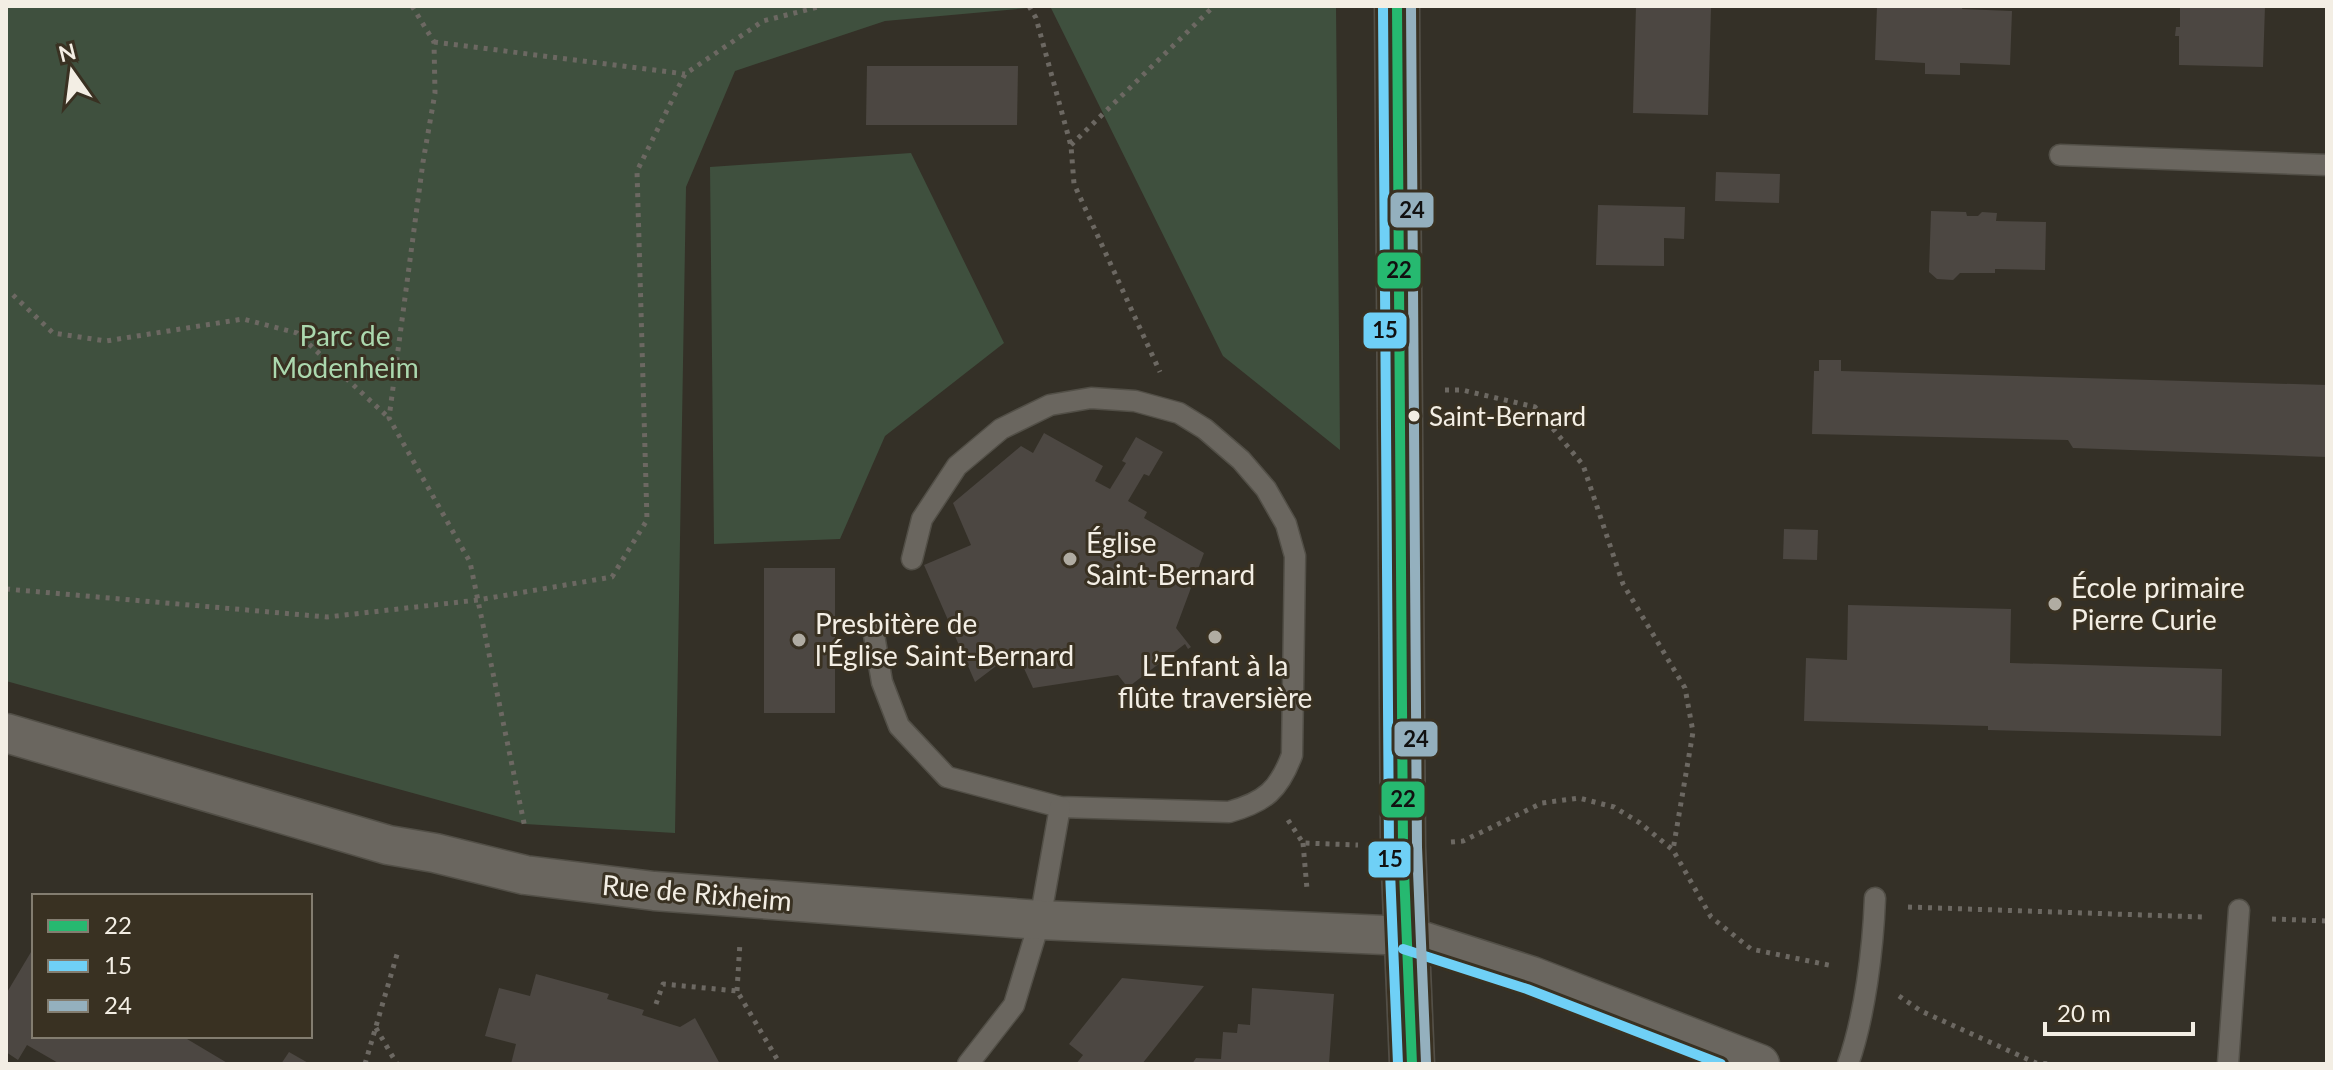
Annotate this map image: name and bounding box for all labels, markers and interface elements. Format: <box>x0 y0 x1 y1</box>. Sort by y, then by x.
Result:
north arrow <box>32 32 112 112</box>
text: N <box>56 37 79 67</box>
line badge: 24 <box>1389 191 1435 229</box>
text: 24 <box>1399 196 1425 223</box>
line badge: 22 <box>1376 251 1422 290</box>
text: 22 <box>1386 256 1412 283</box>
line badge: 15 <box>1362 311 1408 350</box>
text: 15 <box>1372 316 1398 343</box>
park label: Parc de Modenheim <box>271 318 419 384</box>
place label: Saint-Bernard <box>1429 400 1586 432</box>
marker: Saint-Bernard <box>1406 408 1422 424</box>
place label: Église Saint-Bernard <box>1086 525 1255 591</box>
marker: Église Saint-Bernard <box>1061 550 1079 568</box>
place label: École primaire Pierre Curie <box>2071 570 2245 636</box>
marker: École primaire Pierre Curie <box>2046 595 2064 613</box>
place label: Presbitère de l'Église Saint-Bernard <box>815 606 1074 672</box>
marker: L’Enfant à la flûte traversière <box>1206 628 1224 646</box>
marker: Presbitère de l'Église Saint-Bernard <box>790 631 808 649</box>
place label: L’Enfant à la flûte traversière <box>1118 648 1312 714</box>
line badge: 24 <box>1393 720 1439 758</box>
text: 24 <box>1403 725 1429 752</box>
line badge: 22 <box>1380 780 1426 819</box>
text: 22 <box>1390 785 1416 812</box>
line badge: 15 <box>1367 840 1412 879</box>
text: 15 <box>1377 845 1403 872</box>
street label: Rue de Rixheim <box>601 867 793 917</box>
legend <box>32 894 312 1038</box>
text: 22 <box>104 910 132 939</box>
text: 15 <box>104 950 132 979</box>
scale bar <box>2045 986 2193 1036</box>
text: 24 <box>104 990 132 1019</box>
text: 20 m <box>2057 998 2111 1027</box>

